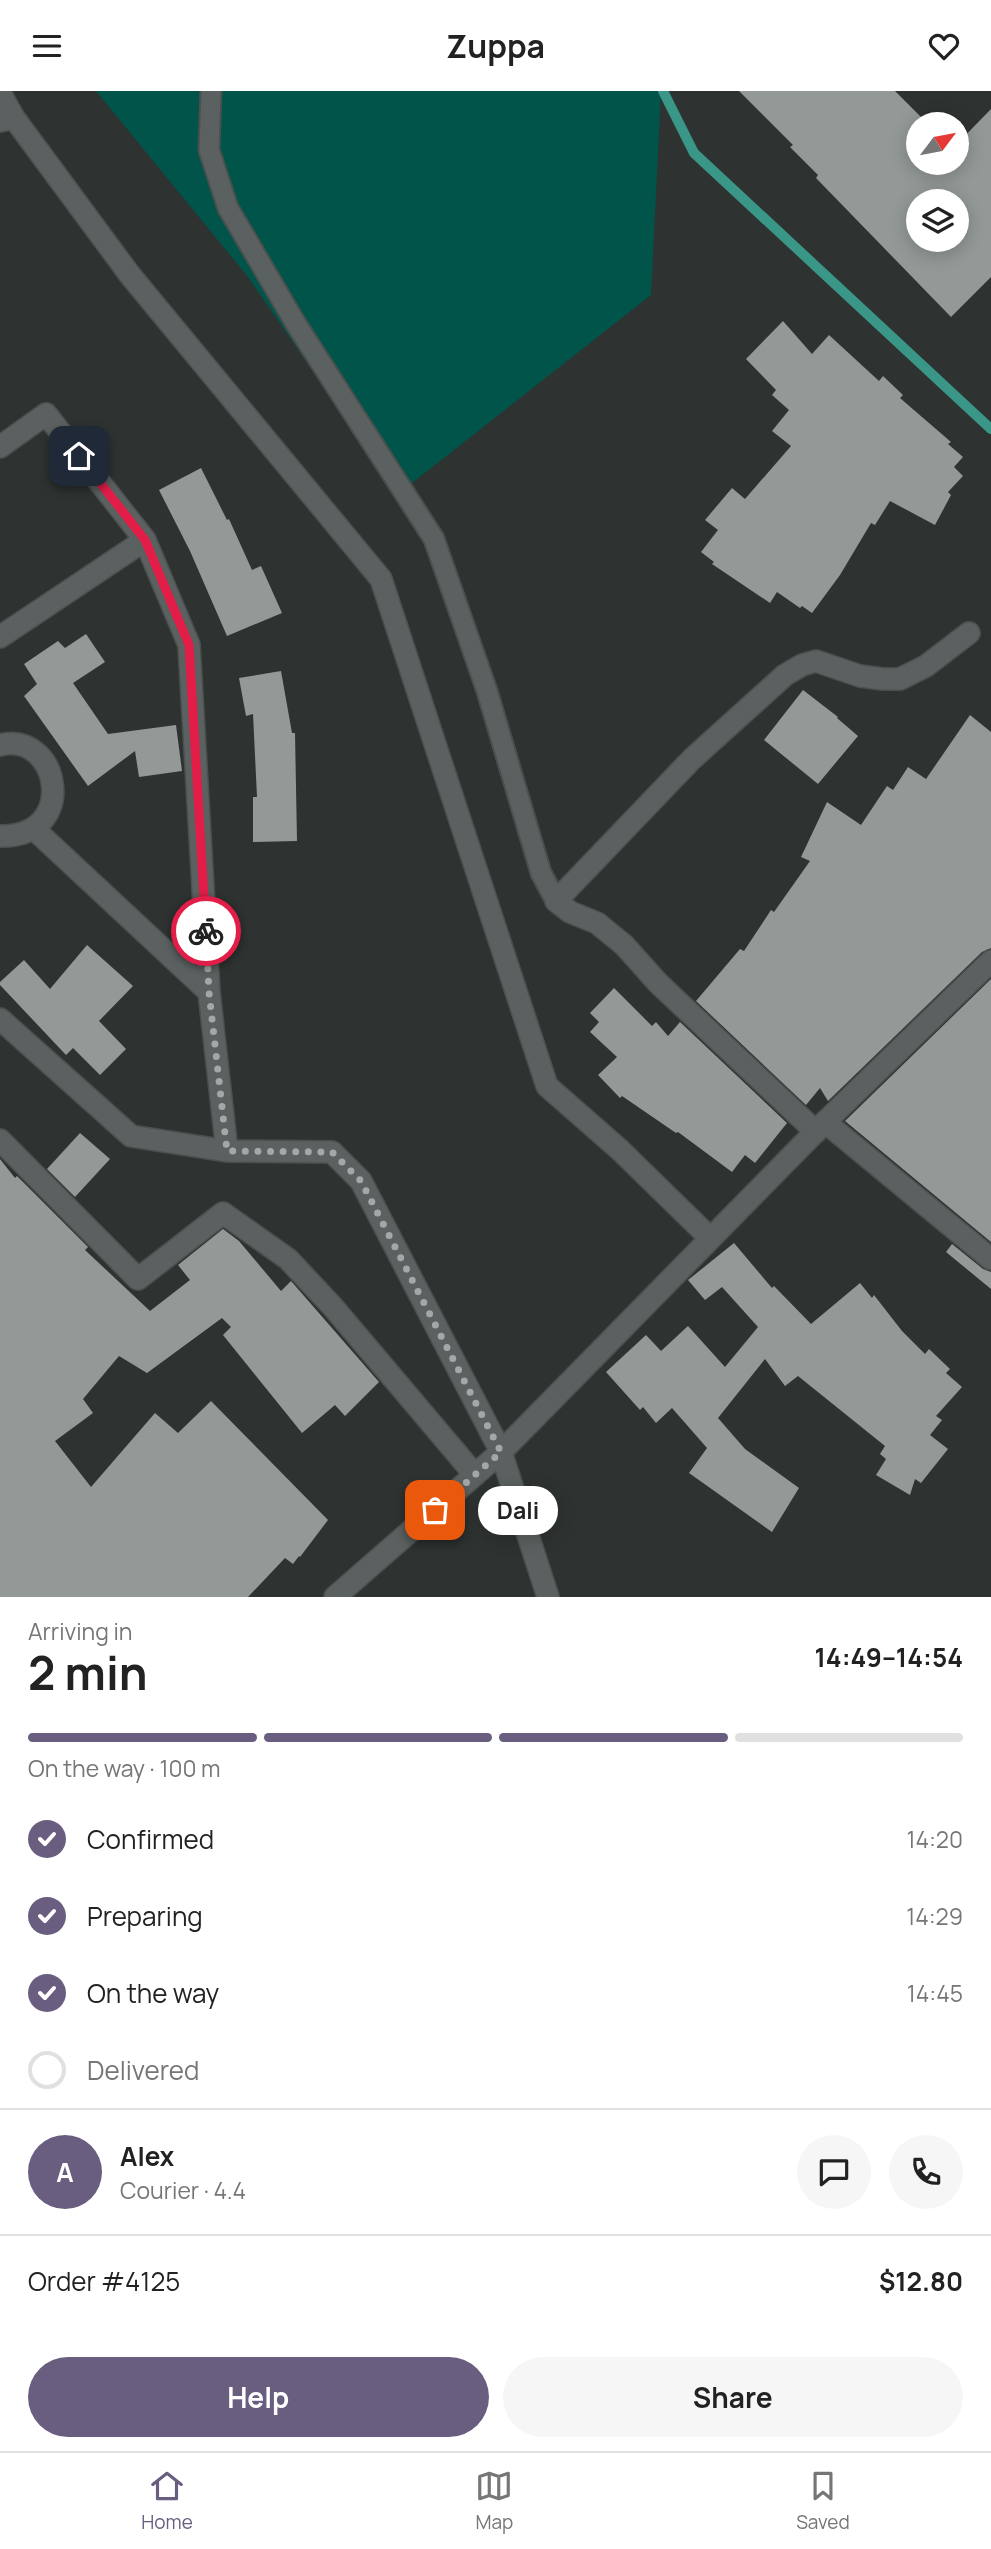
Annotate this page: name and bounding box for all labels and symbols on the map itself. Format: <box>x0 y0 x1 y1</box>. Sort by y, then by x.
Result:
north arrow <box>906 112 970 175</box>
pin <box>49 426 109 486</box>
courier <box>171 896 241 966</box>
pin <box>405 1480 465 1540</box>
callout: Dali <box>477 1485 558 1535</box>

